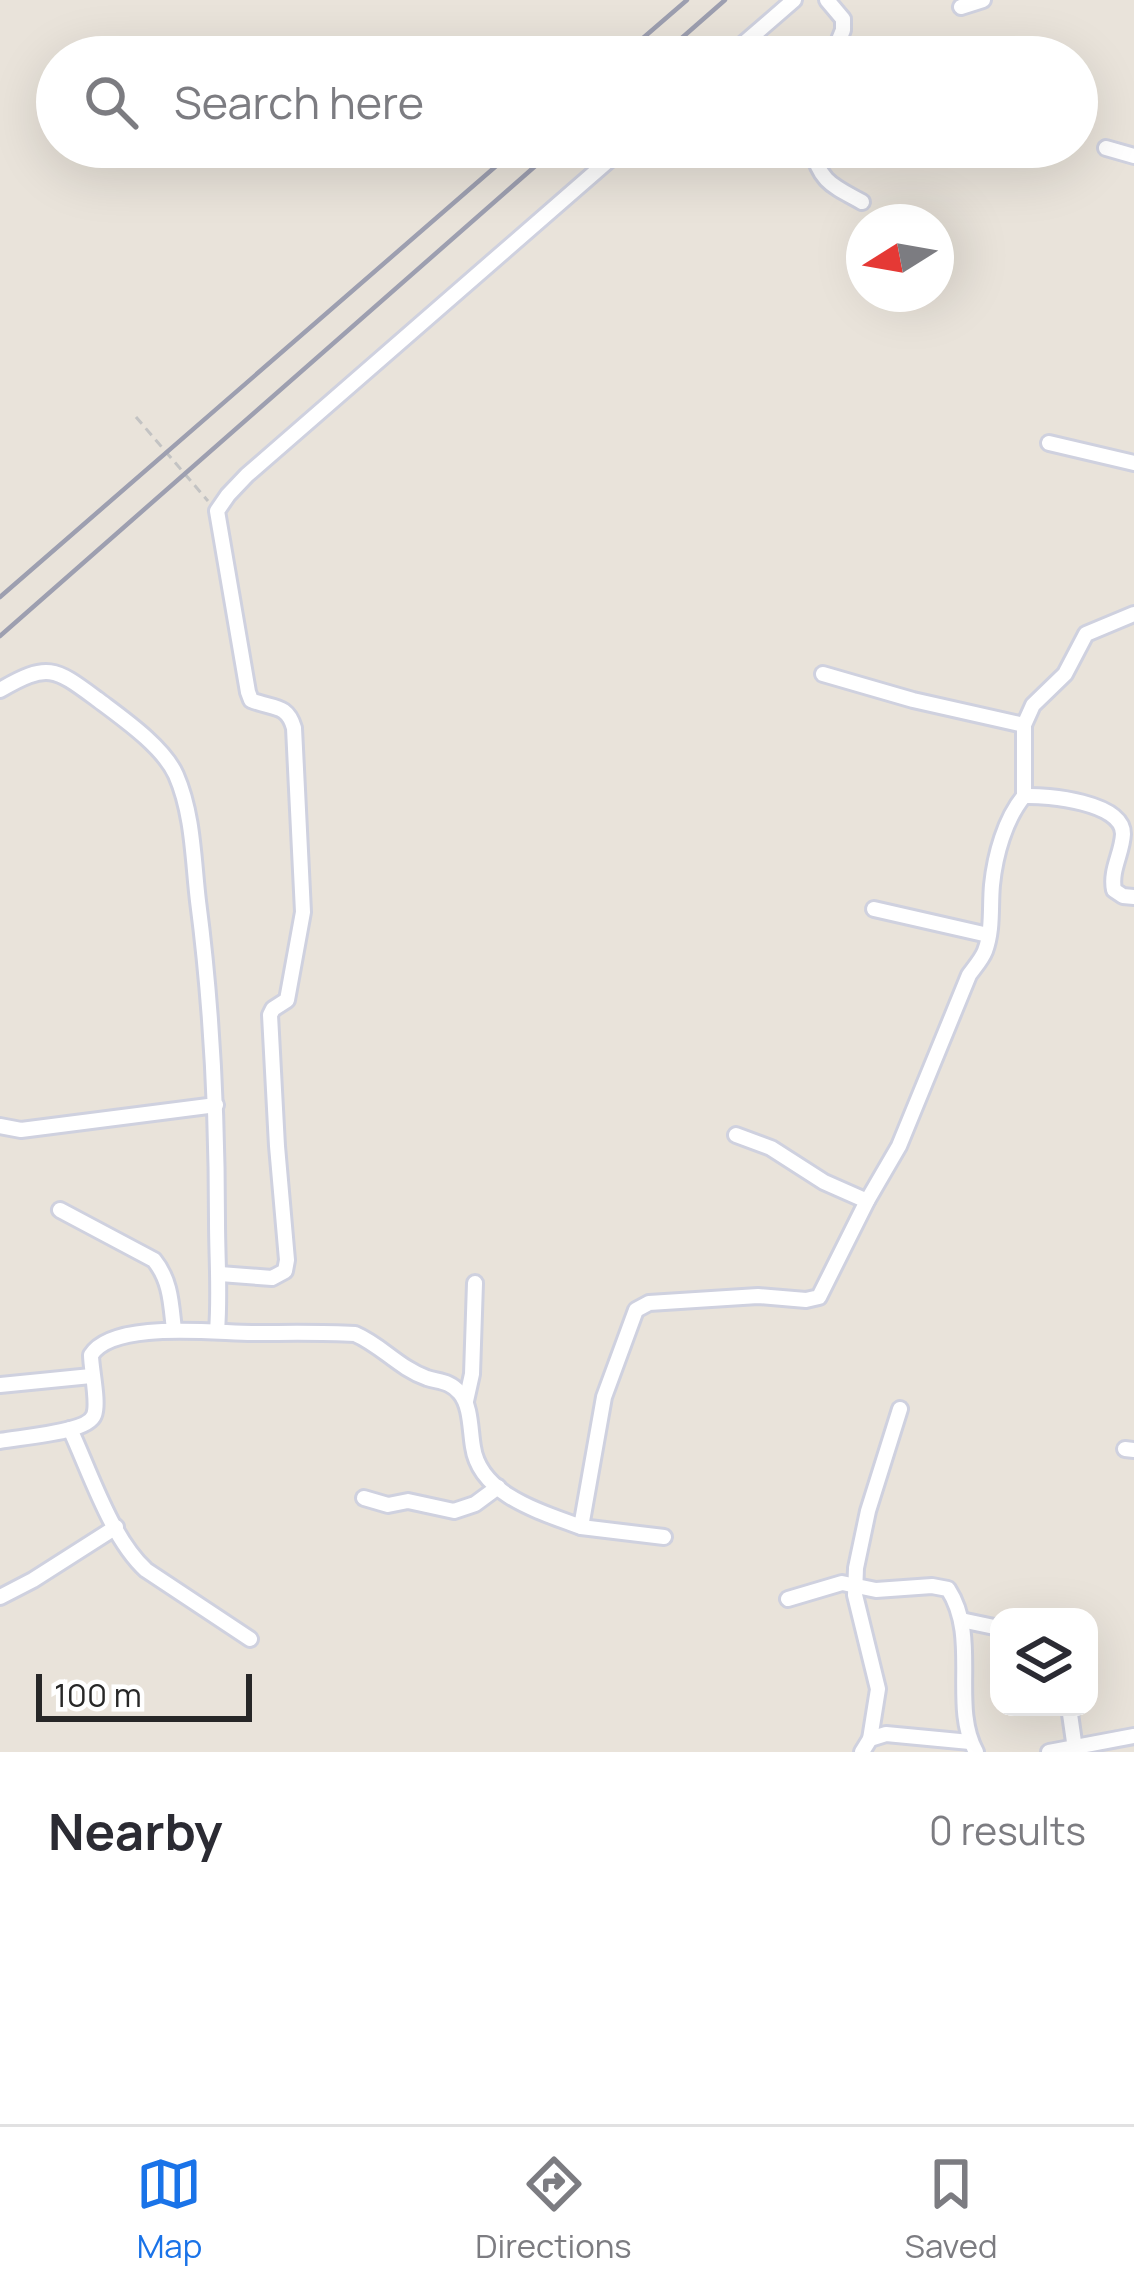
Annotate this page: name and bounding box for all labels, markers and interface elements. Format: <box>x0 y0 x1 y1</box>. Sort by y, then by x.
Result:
search box <box>36 36 1098 168</box>
icon: search <box>78 69 144 135</box>
text: Search here <box>174 71 424 133</box>
north arrow <box>846 204 954 312</box>
map controls <box>990 1608 1098 1716</box>
button: layers <box>990 1608 1098 1716</box>
scale bar <box>36 1668 252 1721</box>
text: 100 m <box>54 1672 142 1717</box>
text: Nearby <box>48 1796 223 1865</box>
text: 0 results <box>929 1803 1086 1857</box>
tab: Map <box>136 2151 202 2268</box>
tab: Directions <box>475 2151 632 2268</box>
tab: Saved <box>905 2151 998 2268</box>

